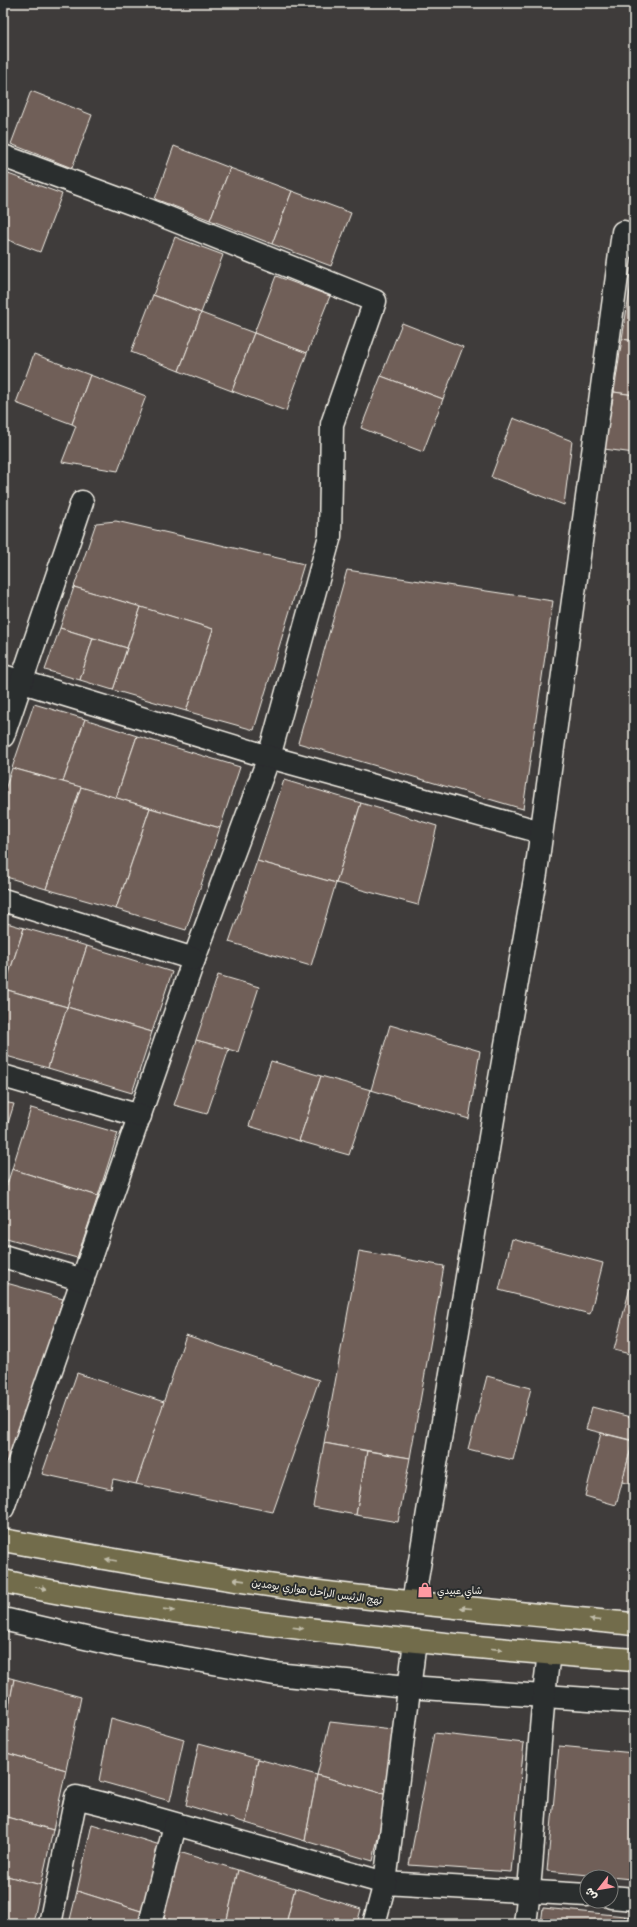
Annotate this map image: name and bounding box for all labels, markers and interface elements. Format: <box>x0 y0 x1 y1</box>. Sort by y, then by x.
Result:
one-way arrow <box>105 1557 117 1563</box>
street label: نهج الرئيس الراحل هواري بومدين <box>251 1575 383 1609</box>
one-way arrow <box>233 1577 246 1583</box>
shop icon: شاي عبيدي <box>416 1581 434 1599</box>
place label: شاي عبيدي <box>437 1583 483 1599</box>
one-way arrow <box>35 1586 47 1592</box>
one-way arrow <box>460 1605 472 1611</box>
one-way arrow <box>163 1607 175 1613</box>
one-way arrow <box>589 1617 601 1624</box>
one-way arrow <box>292 1625 304 1631</box>
one-way arrow <box>491 1646 503 1652</box>
north arrow <box>579 1869 619 1909</box>
text: ش <box>580 1885 600 1903</box>

